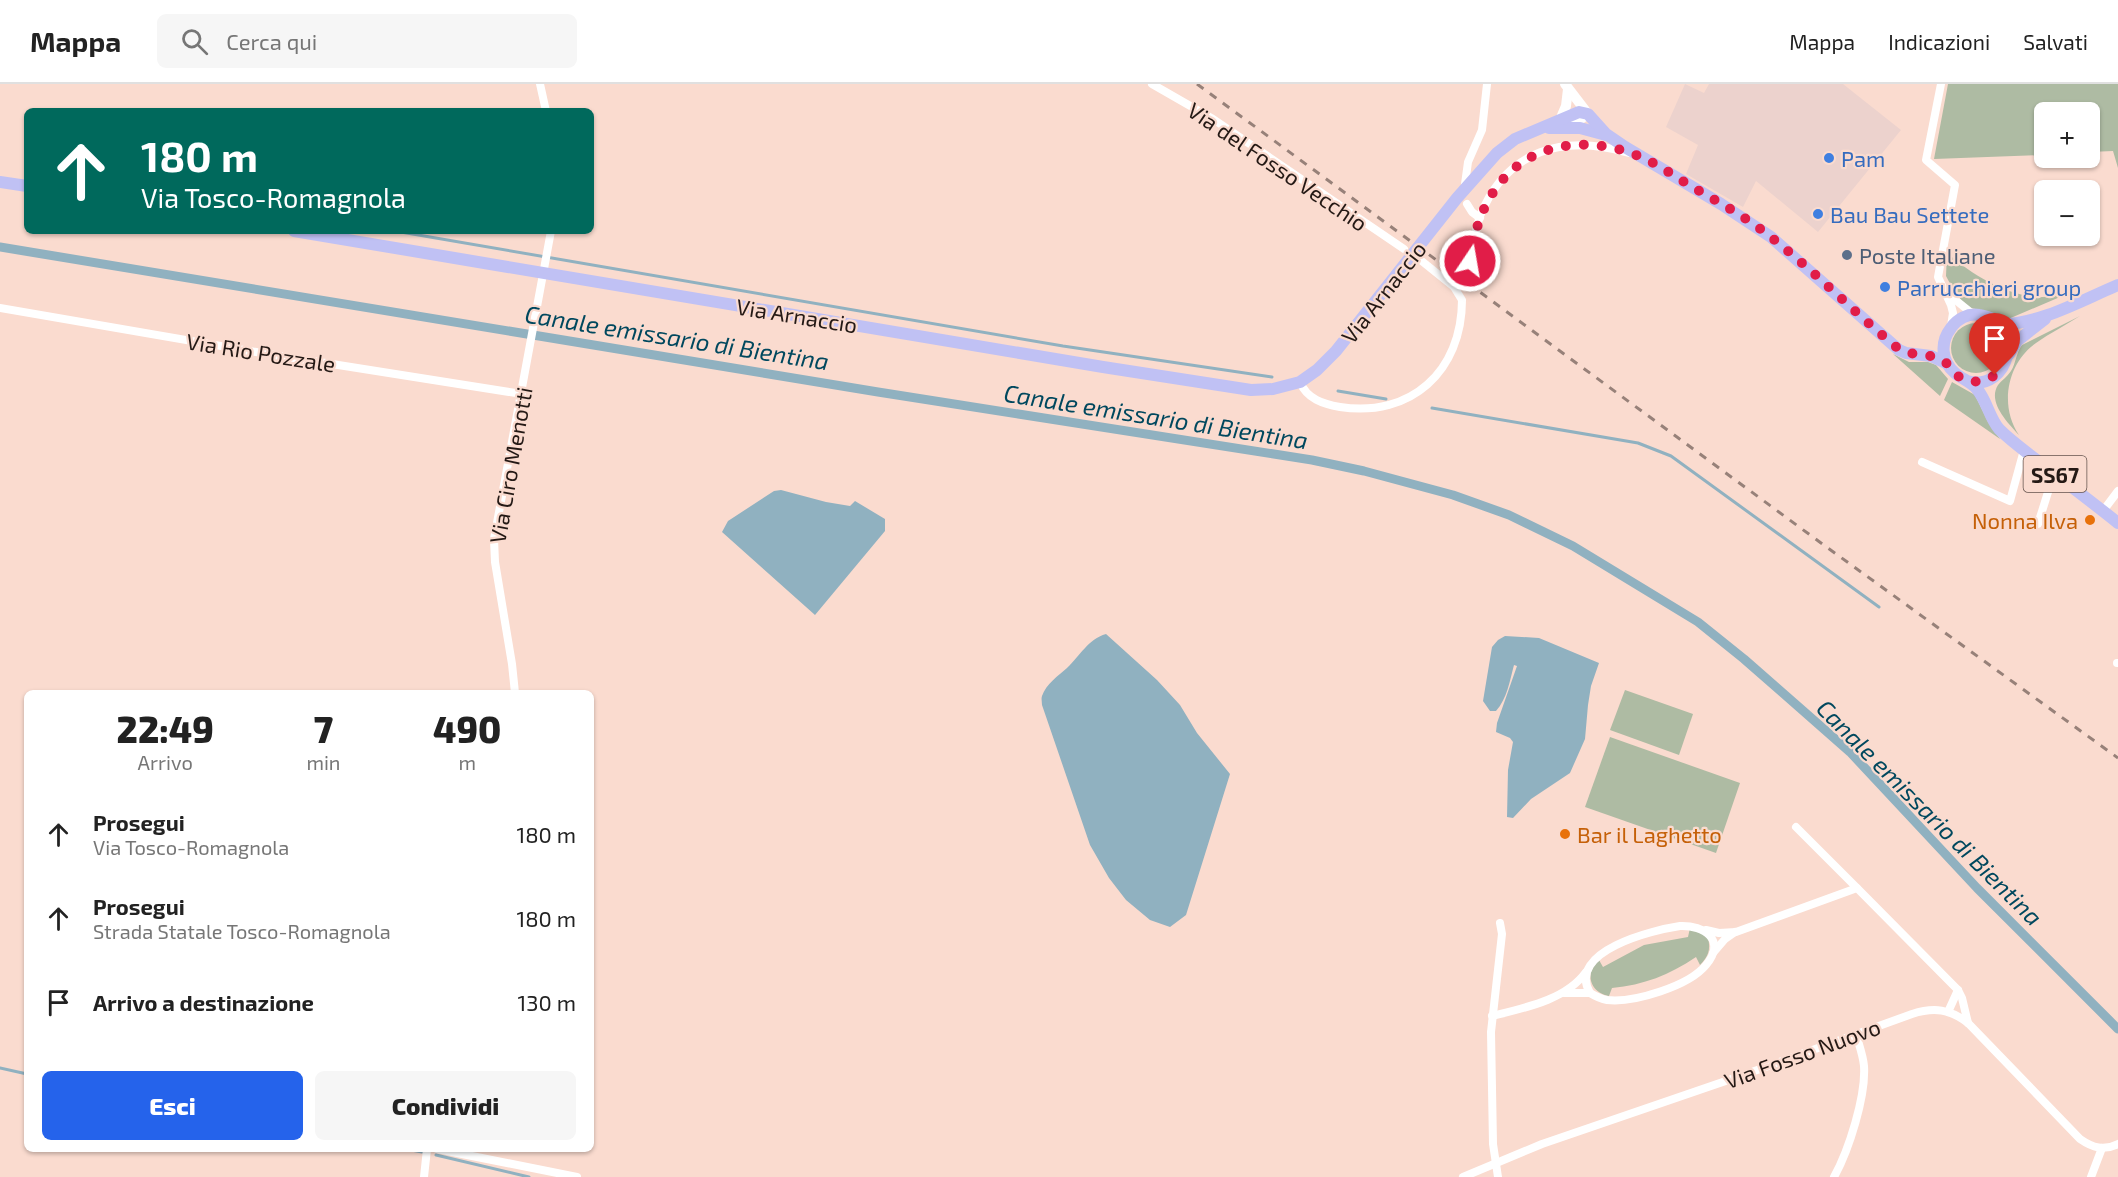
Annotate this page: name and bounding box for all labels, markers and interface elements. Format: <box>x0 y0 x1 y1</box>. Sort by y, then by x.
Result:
search box <box>157 14 577 68</box>
text: Mappa <box>30 24 121 58</box>
icon: search <box>178 25 211 58</box>
text: Cerca qui <box>226 28 317 54</box>
text: Mappa <box>1789 29 1855 54</box>
text: Indicazioni <box>1888 29 1990 54</box>
text: Salvati <box>2023 29 2088 54</box>
street label: Via del Fosso Vecchio <box>1183 96 1373 236</box>
map controls <box>2034 102 2100 246</box>
button: + <box>2034 102 2100 168</box>
text: 180 m <box>141 130 258 180</box>
icon: ahead <box>42 132 120 210</box>
place label: Pam <box>1841 145 1885 171</box>
marker: Pam <box>1822 151 1836 165</box>
button: − <box>2034 180 2100 246</box>
text: Via Tosco-Romagnola <box>141 181 406 213</box>
place label: Bau Bau Settete <box>1830 201 1989 227</box>
marker: Bau Bau Settete <box>1811 207 1825 221</box>
position arrow <box>1438 229 1502 293</box>
street label: Via Arnaccio <box>1335 236 1431 348</box>
place label: Poste Italiane <box>1859 242 1996 268</box>
marker: Poste Italiane <box>1840 248 1854 262</box>
place label: Parrucchieri group <box>1897 274 2081 300</box>
marker: Parrucchieri group <box>1878 280 1892 294</box>
street label: Via Arnaccio <box>735 293 859 337</box>
water label: Canale emissario di Bientina <box>523 299 831 375</box>
pin <box>1969 313 2020 375</box>
icon: arrive <box>1978 322 2011 355</box>
street label: Via Rio Pozzale <box>185 327 337 377</box>
water label: Canale emissario di Bientina <box>1002 378 1310 454</box>
street label: Via Ciro Menotti <box>483 385 537 545</box>
road number: SS67 <box>2024 456 2086 492</box>
place label: Nonna Ilva <box>1972 507 2078 533</box>
marker: Nonna Ilva <box>2083 513 2097 527</box>
water label: Canale emissario di Bientina <box>1811 693 2049 931</box>
text: 22:49 <box>117 707 214 750</box>
text: 7 <box>314 707 333 750</box>
text: 490 <box>433 707 501 750</box>
text: Arrivo <box>138 750 193 774</box>
text: min <box>306 750 341 774</box>
text: m <box>458 750 476 774</box>
text: Prosegui <box>93 809 185 835</box>
icon: ahead <box>42 818 75 851</box>
text: 180 m <box>516 821 576 847</box>
place label: Bar il Laghetto <box>1577 821 1722 847</box>
marker: Bar il Laghetto <box>1558 827 1572 841</box>
text: Via Tosco-Romagnola <box>93 835 289 859</box>
text: Prosegui <box>93 893 185 919</box>
icon: ahead <box>42 902 75 935</box>
text: 180 m <box>516 905 576 931</box>
text: Strada Statale Tosco-Romagnola <box>93 919 391 943</box>
icon: arrive <box>42 986 75 1019</box>
text: Arrivo a destinazione <box>93 989 314 1015</box>
text: 130 m <box>518 989 576 1015</box>
street label: Via Fosso Nuovo <box>1720 1013 1884 1093</box>
button: Esci <box>42 1071 303 1140</box>
button: Condividi <box>315 1071 576 1140</box>

